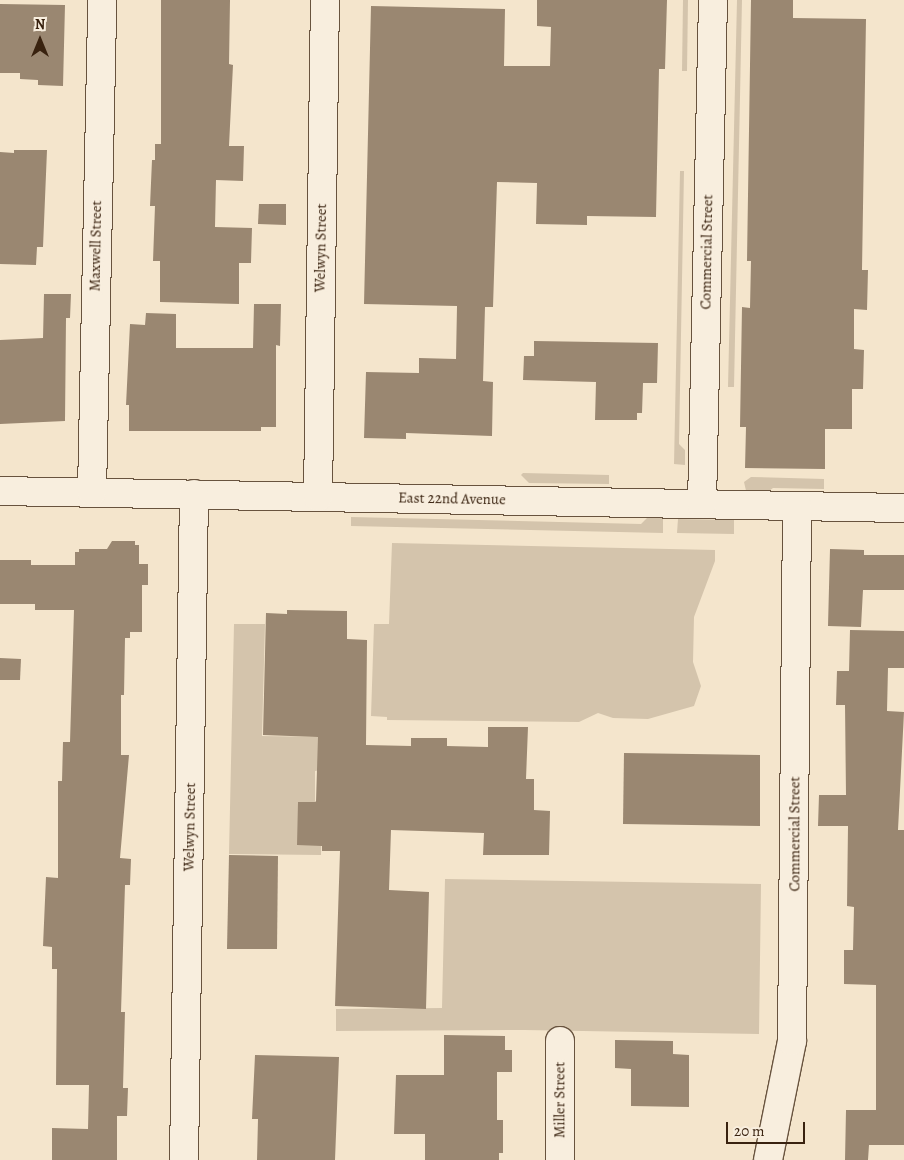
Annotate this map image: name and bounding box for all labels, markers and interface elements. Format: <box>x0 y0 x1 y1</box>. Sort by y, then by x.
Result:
north arrow <box>15 15 65 65</box>
text: N <box>35 15 45 34</box>
street label: Commercial Street <box>697 194 717 310</box>
street label: Maxwell Street <box>86 200 106 292</box>
street label: Welwyn Street <box>311 204 331 292</box>
street label: East 22nd Avenue <box>398 489 506 509</box>
street label: Commercial Street <box>786 777 804 891</box>
street label: Welwyn Street <box>180 783 200 871</box>
street label: Miller Street <box>551 1062 569 1138</box>
scale bar <box>729 1112 808 1144</box>
text: 20 m <box>734 1121 765 1141</box>

